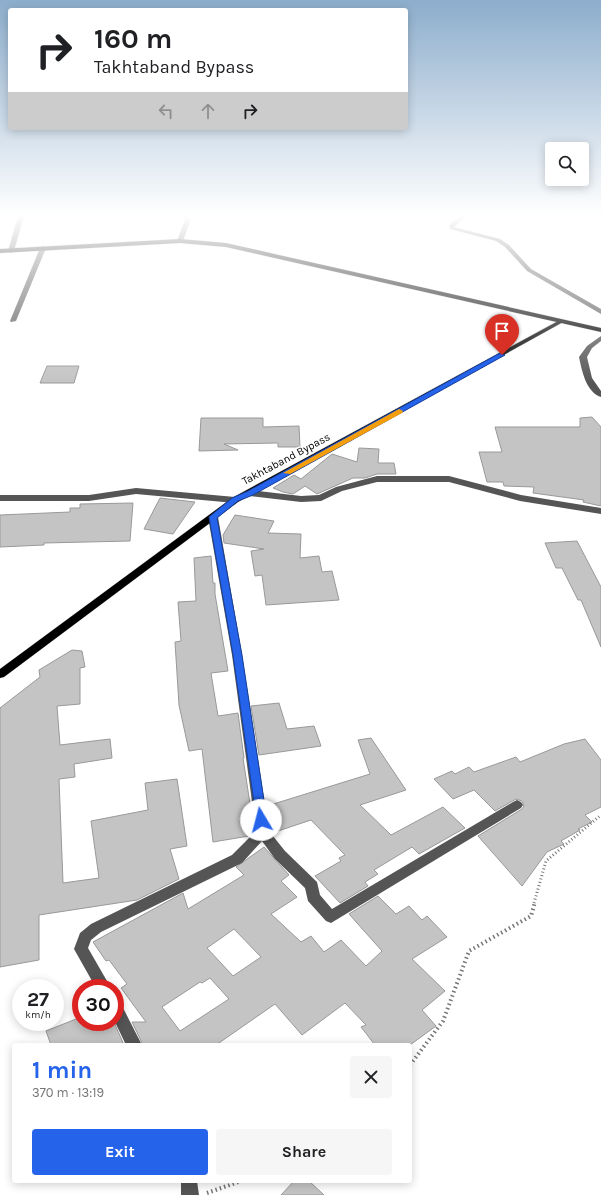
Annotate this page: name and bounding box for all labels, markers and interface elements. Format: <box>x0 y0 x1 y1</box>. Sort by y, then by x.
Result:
text: 160 m <box>94 22 172 55</box>
icon: right <box>28 24 80 76</box>
text: Takhtaband Bypass <box>94 56 254 78</box>
icon: left <box>155 100 177 122</box>
icon: ahead <box>197 100 219 122</box>
icon: right <box>239 100 261 122</box>
map controls <box>545 142 589 186</box>
button: search <box>545 142 589 186</box>
pin <box>485 314 519 355</box>
icon: arrive <box>491 320 513 342</box>
street label: Takhtaband Bypass <box>240 430 332 488</box>
position arrow <box>240 799 282 841</box>
speed limit sign: 30 <box>72 979 124 1031</box>
text: 27 <box>27 988 49 1011</box>
text: km/h <box>25 1009 51 1021</box>
text: 1 min <box>32 1056 92 1084</box>
button: close <box>350 1056 392 1098</box>
text: 370 m · 13:19 <box>32 1085 104 1100</box>
button: Exit <box>32 1129 208 1175</box>
button: Share <box>216 1129 392 1175</box>

